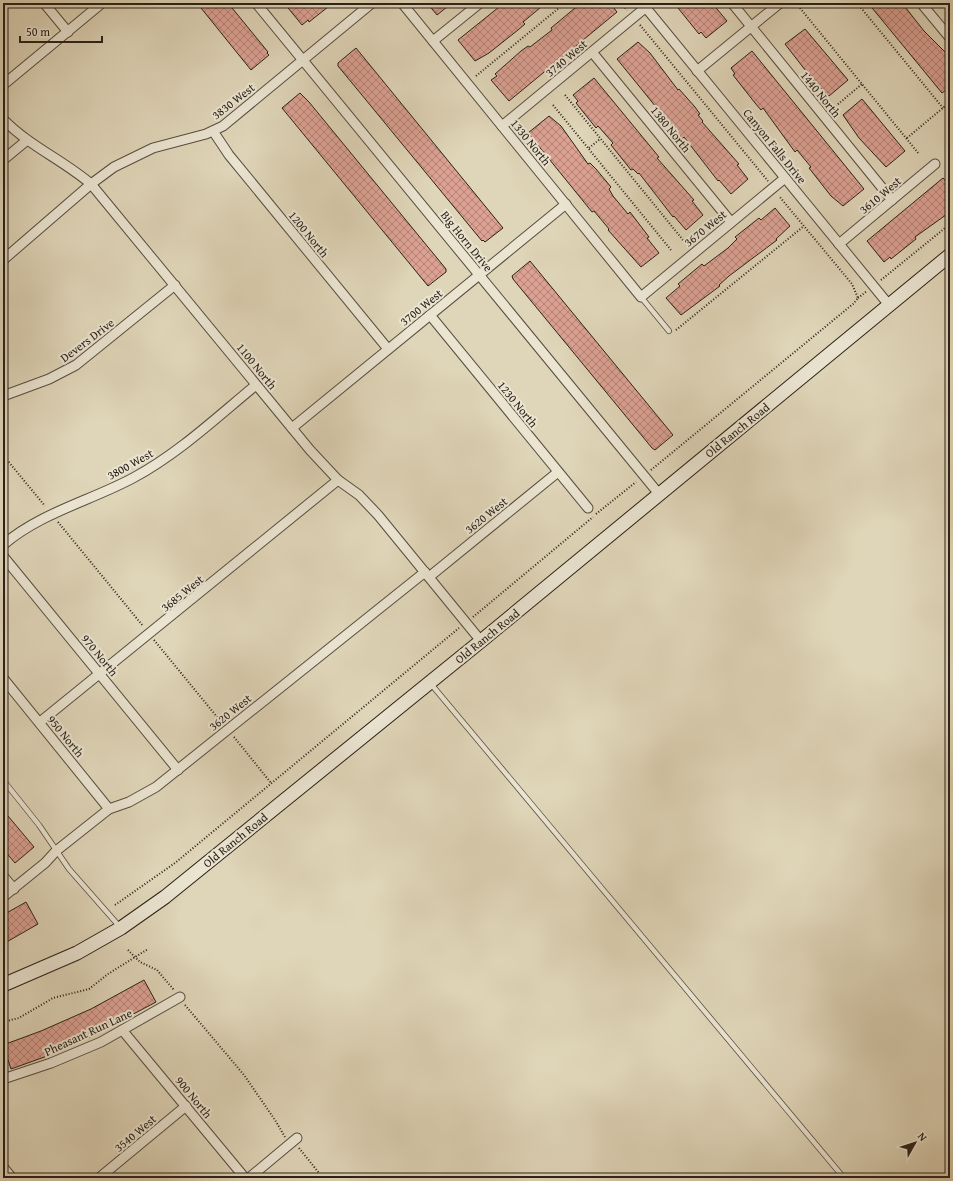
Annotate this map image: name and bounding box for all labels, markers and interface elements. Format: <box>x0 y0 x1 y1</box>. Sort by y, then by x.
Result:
scale bar <box>20 18 102 44</box>
text: 50 m <box>26 23 50 40</box>
street label: 3740 West <box>541 35 591 81</box>
street label: 1440 North <box>797 67 845 121</box>
street label: 3830 West <box>208 78 259 123</box>
street label: 1380 North <box>647 102 695 156</box>
street label: Canyon Falls Drive <box>739 105 811 188</box>
street label: 1330 North <box>507 115 555 169</box>
street label: 3610 West <box>855 172 905 218</box>
street label: 3670 West <box>680 205 730 250</box>
street label: 1200 North <box>285 207 333 261</box>
street label: Big Horn Drive <box>437 207 497 275</box>
street label: 3700 West <box>396 284 446 329</box>
street label: Devers Drive <box>57 314 118 366</box>
street label: 1100 North <box>233 339 281 393</box>
street label: 1230 North <box>494 377 542 431</box>
street label: Old Ranch Road <box>701 398 773 461</box>
street label: 3800 West <box>104 444 157 484</box>
street label: 3620 West <box>461 492 511 537</box>
street label: 3685 West <box>157 570 207 615</box>
street label: Old Ranch Road <box>451 604 523 667</box>
street label: 970 North <box>78 630 122 680</box>
street label: 3620 West <box>205 689 255 734</box>
street label: 950 North <box>44 711 88 761</box>
street label: Old Ranch Road <box>199 808 271 871</box>
street label: Pheasant Run Lane <box>41 1004 135 1060</box>
street label: 900 North <box>172 1072 216 1122</box>
street label: 3540 West <box>110 1110 160 1156</box>
north arrow <box>895 1123 935 1163</box>
text: N <box>914 1129 932 1145</box>

